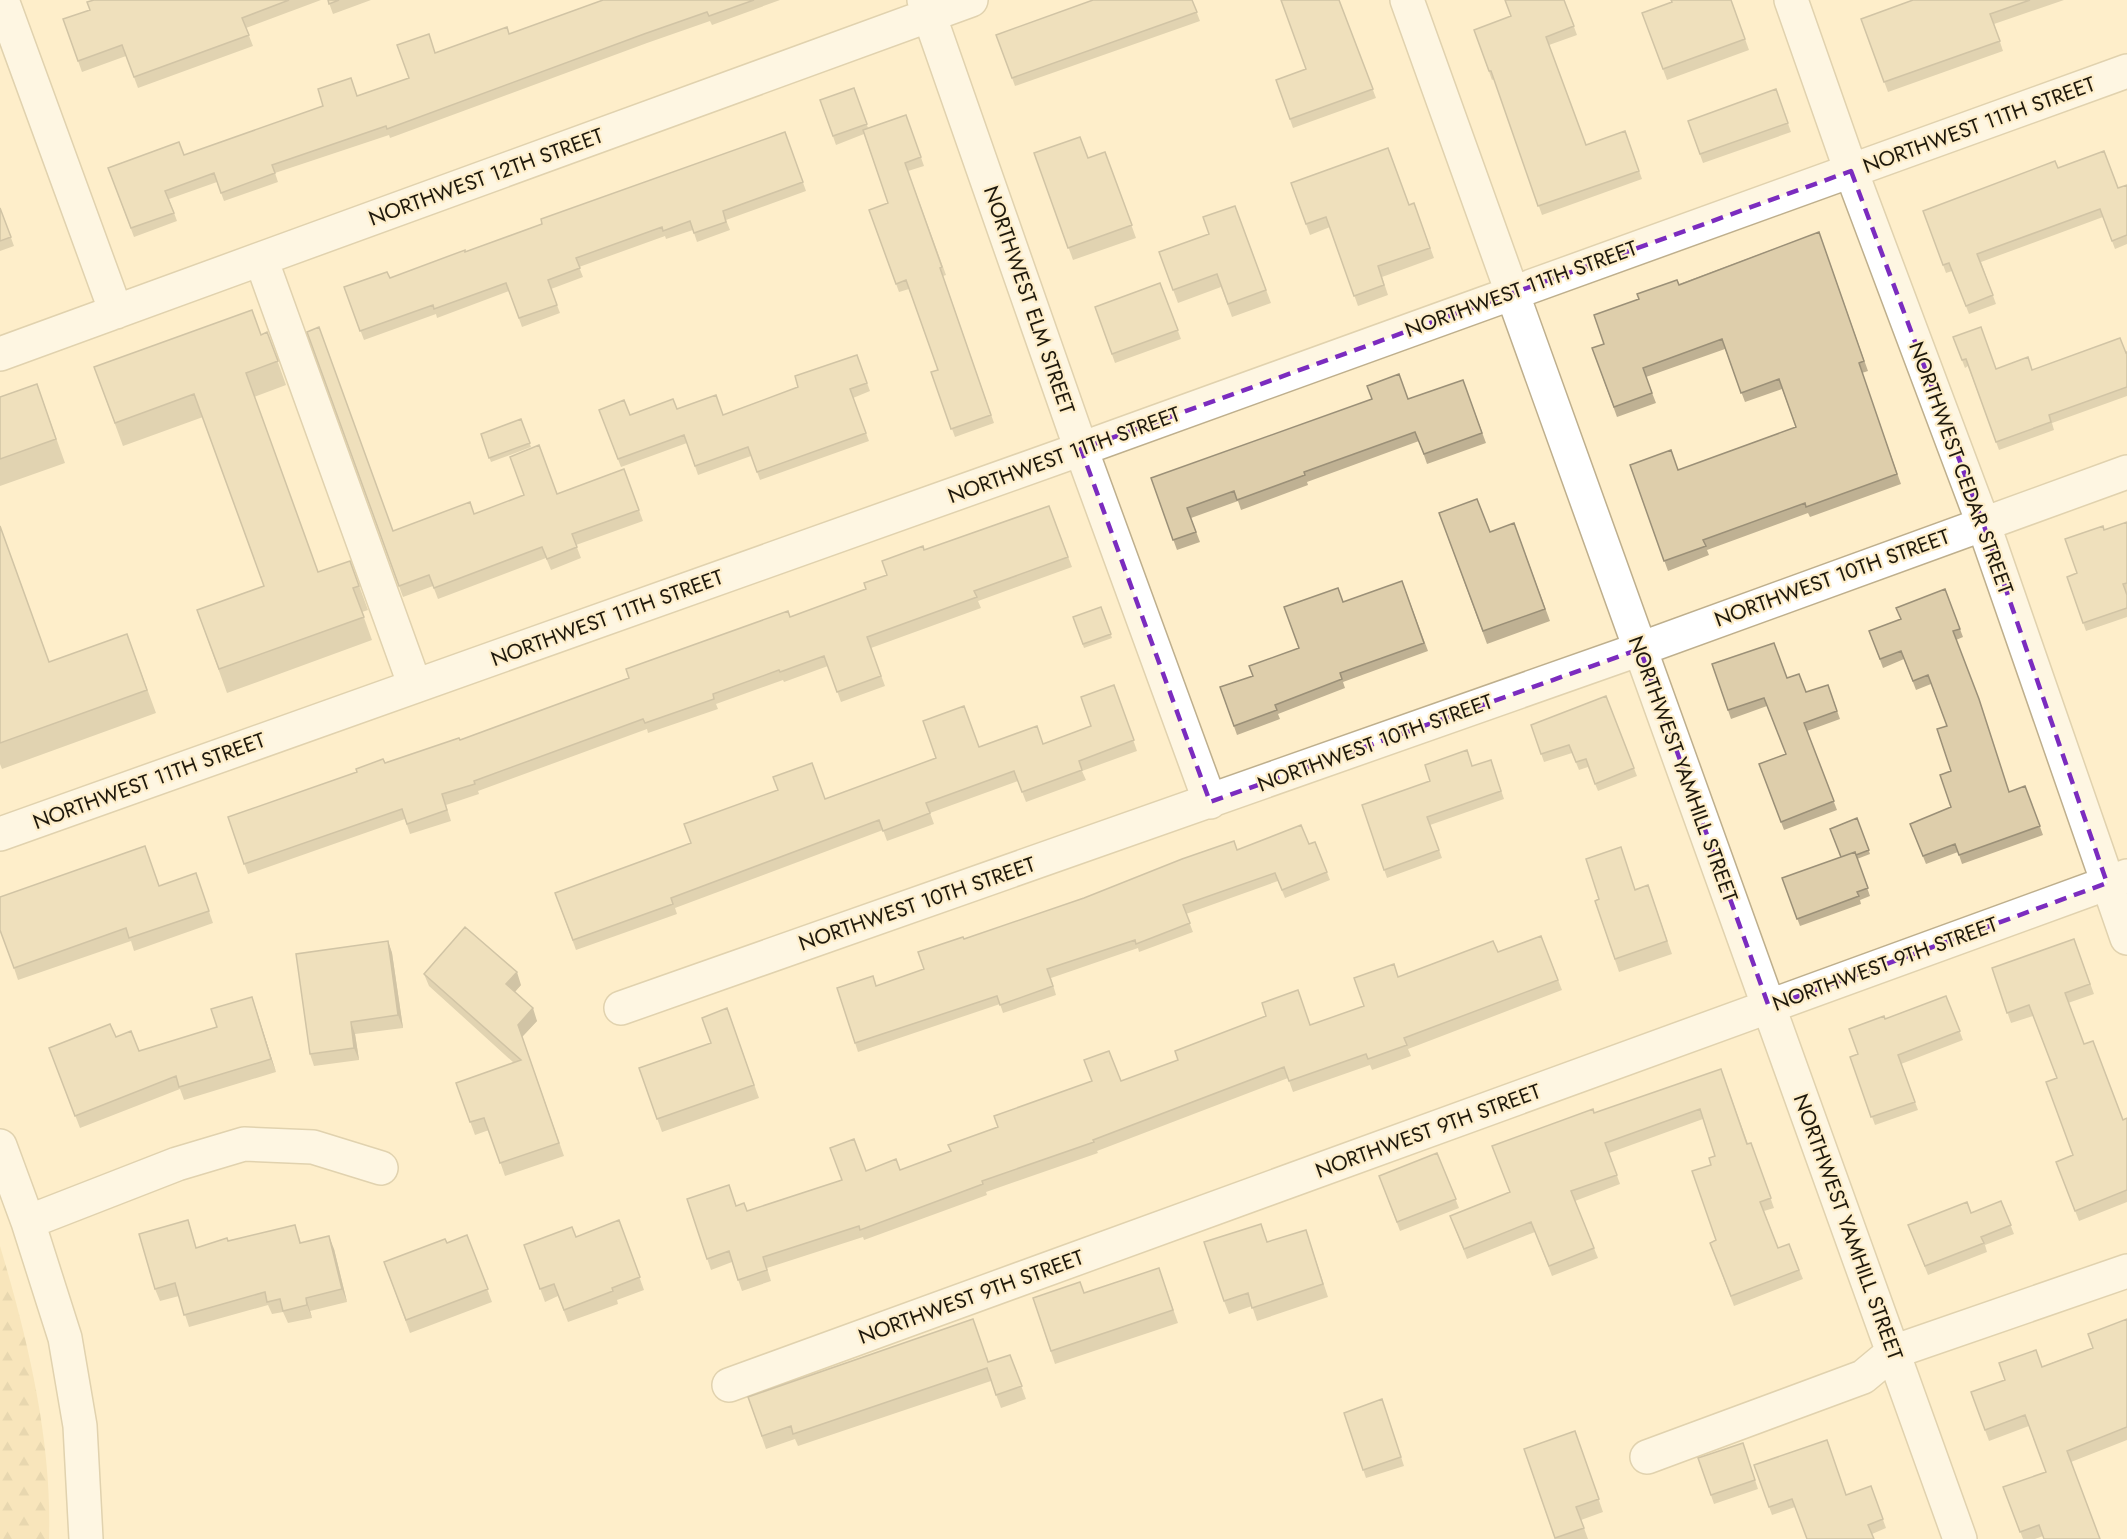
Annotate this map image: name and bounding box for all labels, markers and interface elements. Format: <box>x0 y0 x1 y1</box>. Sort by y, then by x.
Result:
street label: NORTHWEST 11TH STREET <box>1859 69 2100 181</box>
street label: NORTHWEST 12TH STREET <box>364 120 608 233</box>
street label: NORTHWEST ELM STREET <box>976 182 1082 418</box>
street label: NORTHWEST 11TH STREET <box>1401 233 1642 345</box>
street label: NORTHWEST CEDAR STREET <box>1901 338 2021 599</box>
street label: NORTHWEST 11TH STREET <box>944 399 1185 511</box>
street label: NORTHWEST 10TH STREET <box>1710 521 1954 635</box>
street label: NORTHWEST 11TH STREET <box>487 562 728 674</box>
street label: NORTHWEST YAMHILL STREET <box>1621 632 1745 906</box>
street label: NORTHWEST 10TH STREET <box>1253 686 1497 800</box>
street label: NORTHWEST 11TH STREET <box>29 725 270 837</box>
street label: NORTHWEST 10TH STREET <box>795 849 1040 959</box>
street label: NORTHWEST 9TH STREET <box>1768 909 2002 1019</box>
street label: NORTHWEST 9TH STREET <box>1311 1076 1545 1186</box>
street label: NORTHWEST YAMHILL STREET <box>1786 1090 1910 1364</box>
street label: NORTHWEST 9TH STREET <box>854 1242 1088 1352</box>

